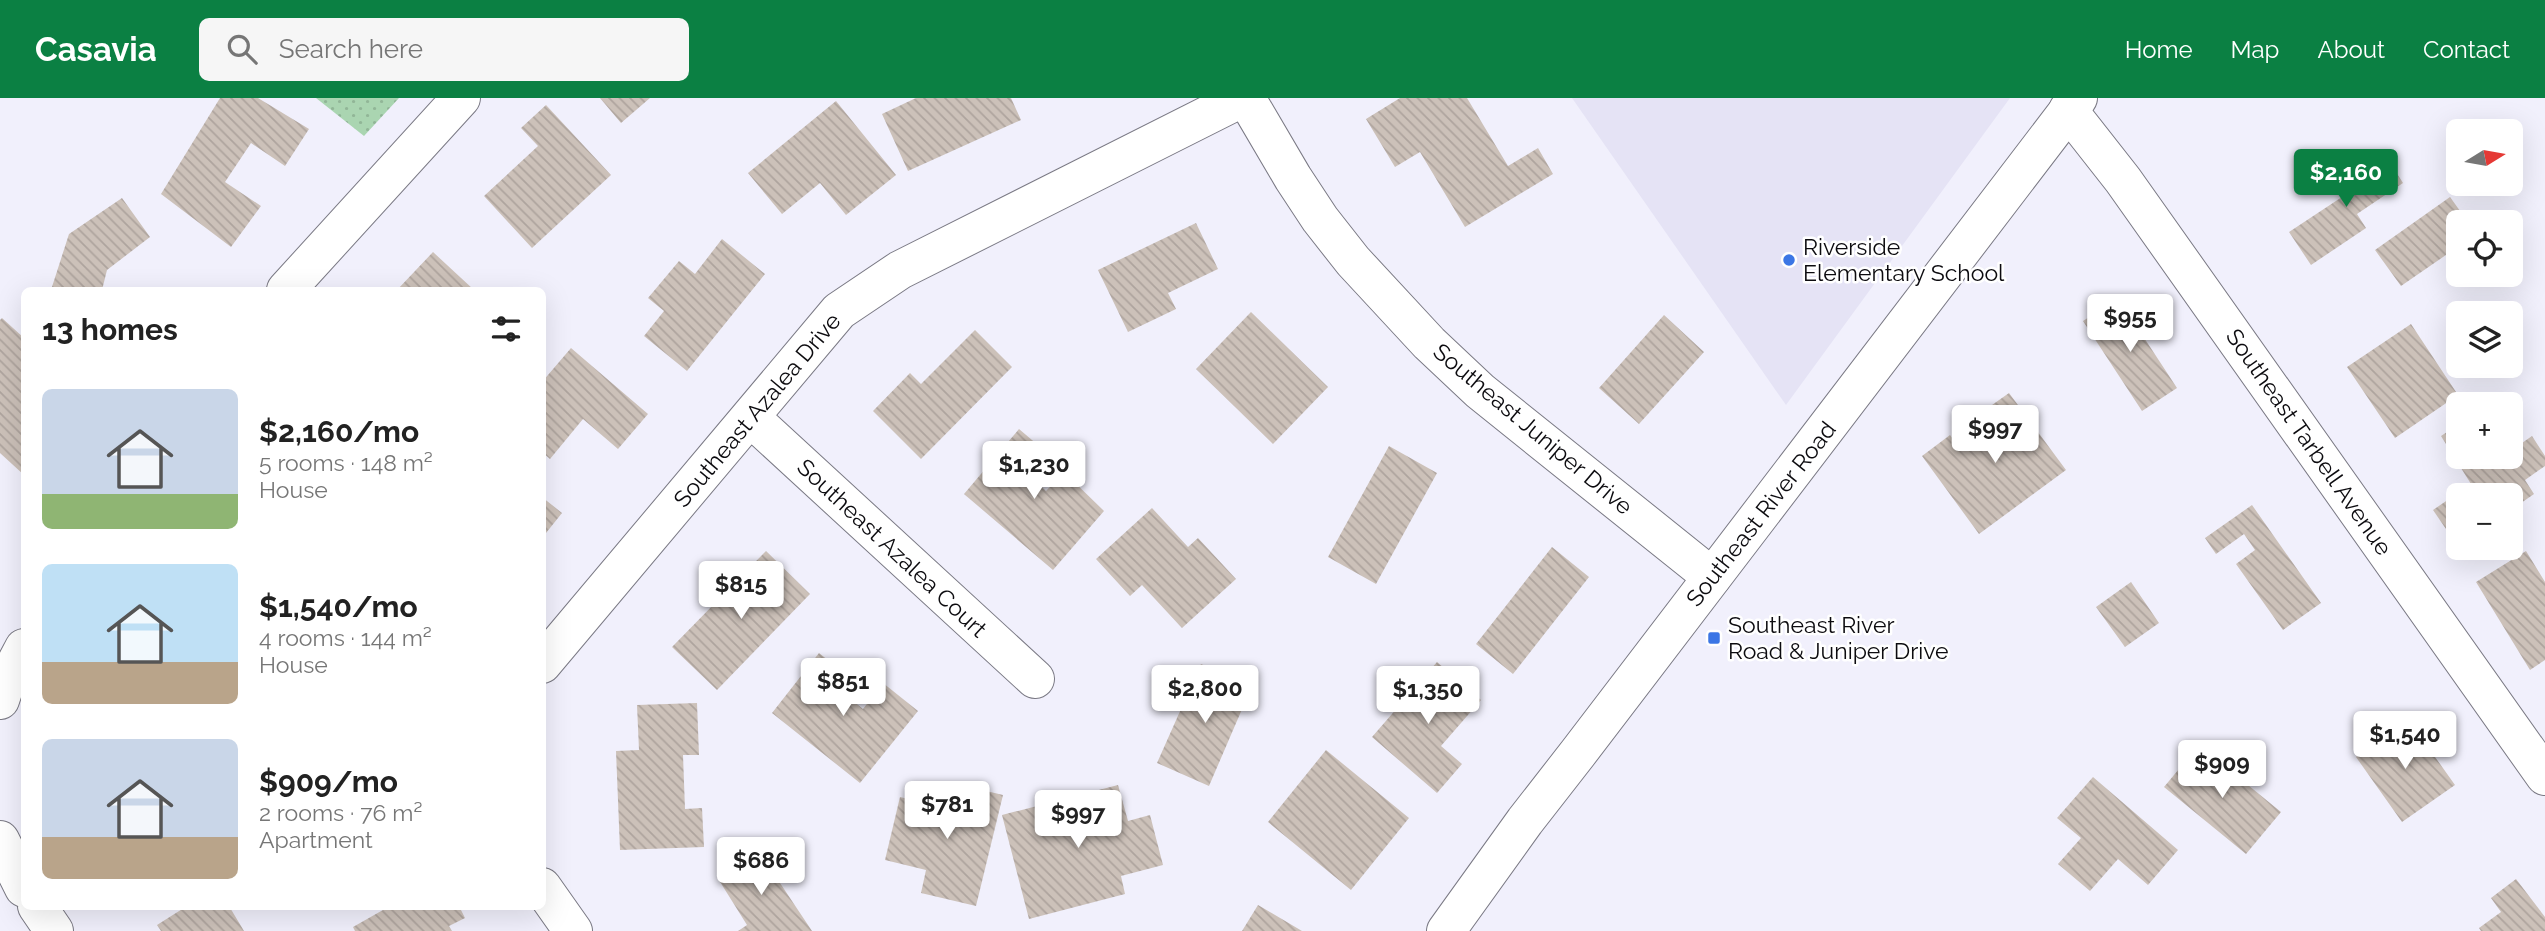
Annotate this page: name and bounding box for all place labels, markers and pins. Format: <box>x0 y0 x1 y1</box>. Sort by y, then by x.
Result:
pin: $2,160 <box>2289 150 2403 209</box>
place label: Riverside Elementary School <box>1803 233 2005 286</box>
marker: Riverside Elementary School <box>1781 252 1797 268</box>
pin: $955 <box>2089 294 2171 354</box>
pin: $997 <box>1954 406 2036 465</box>
pin: $1,230 <box>977 442 1091 501</box>
pin: $815 <box>700 561 782 621</box>
place label: Southeast River Road & Juniper Drive <box>1728 611 1949 664</box>
marker: Southeast River Road & Juniper Drive <box>1706 630 1722 646</box>
pin: $851 <box>802 658 884 718</box>
pin: $2,800 <box>1148 666 1262 725</box>
pin: $1,350 <box>1371 666 1485 726</box>
pin: $1,540 <box>2348 712 2462 771</box>
pin: $909 <box>2181 740 2263 800</box>
pin: $781 <box>906 782 988 841</box>
pin: $997 <box>1037 790 1119 850</box>
pin: $686 <box>720 838 802 897</box>

